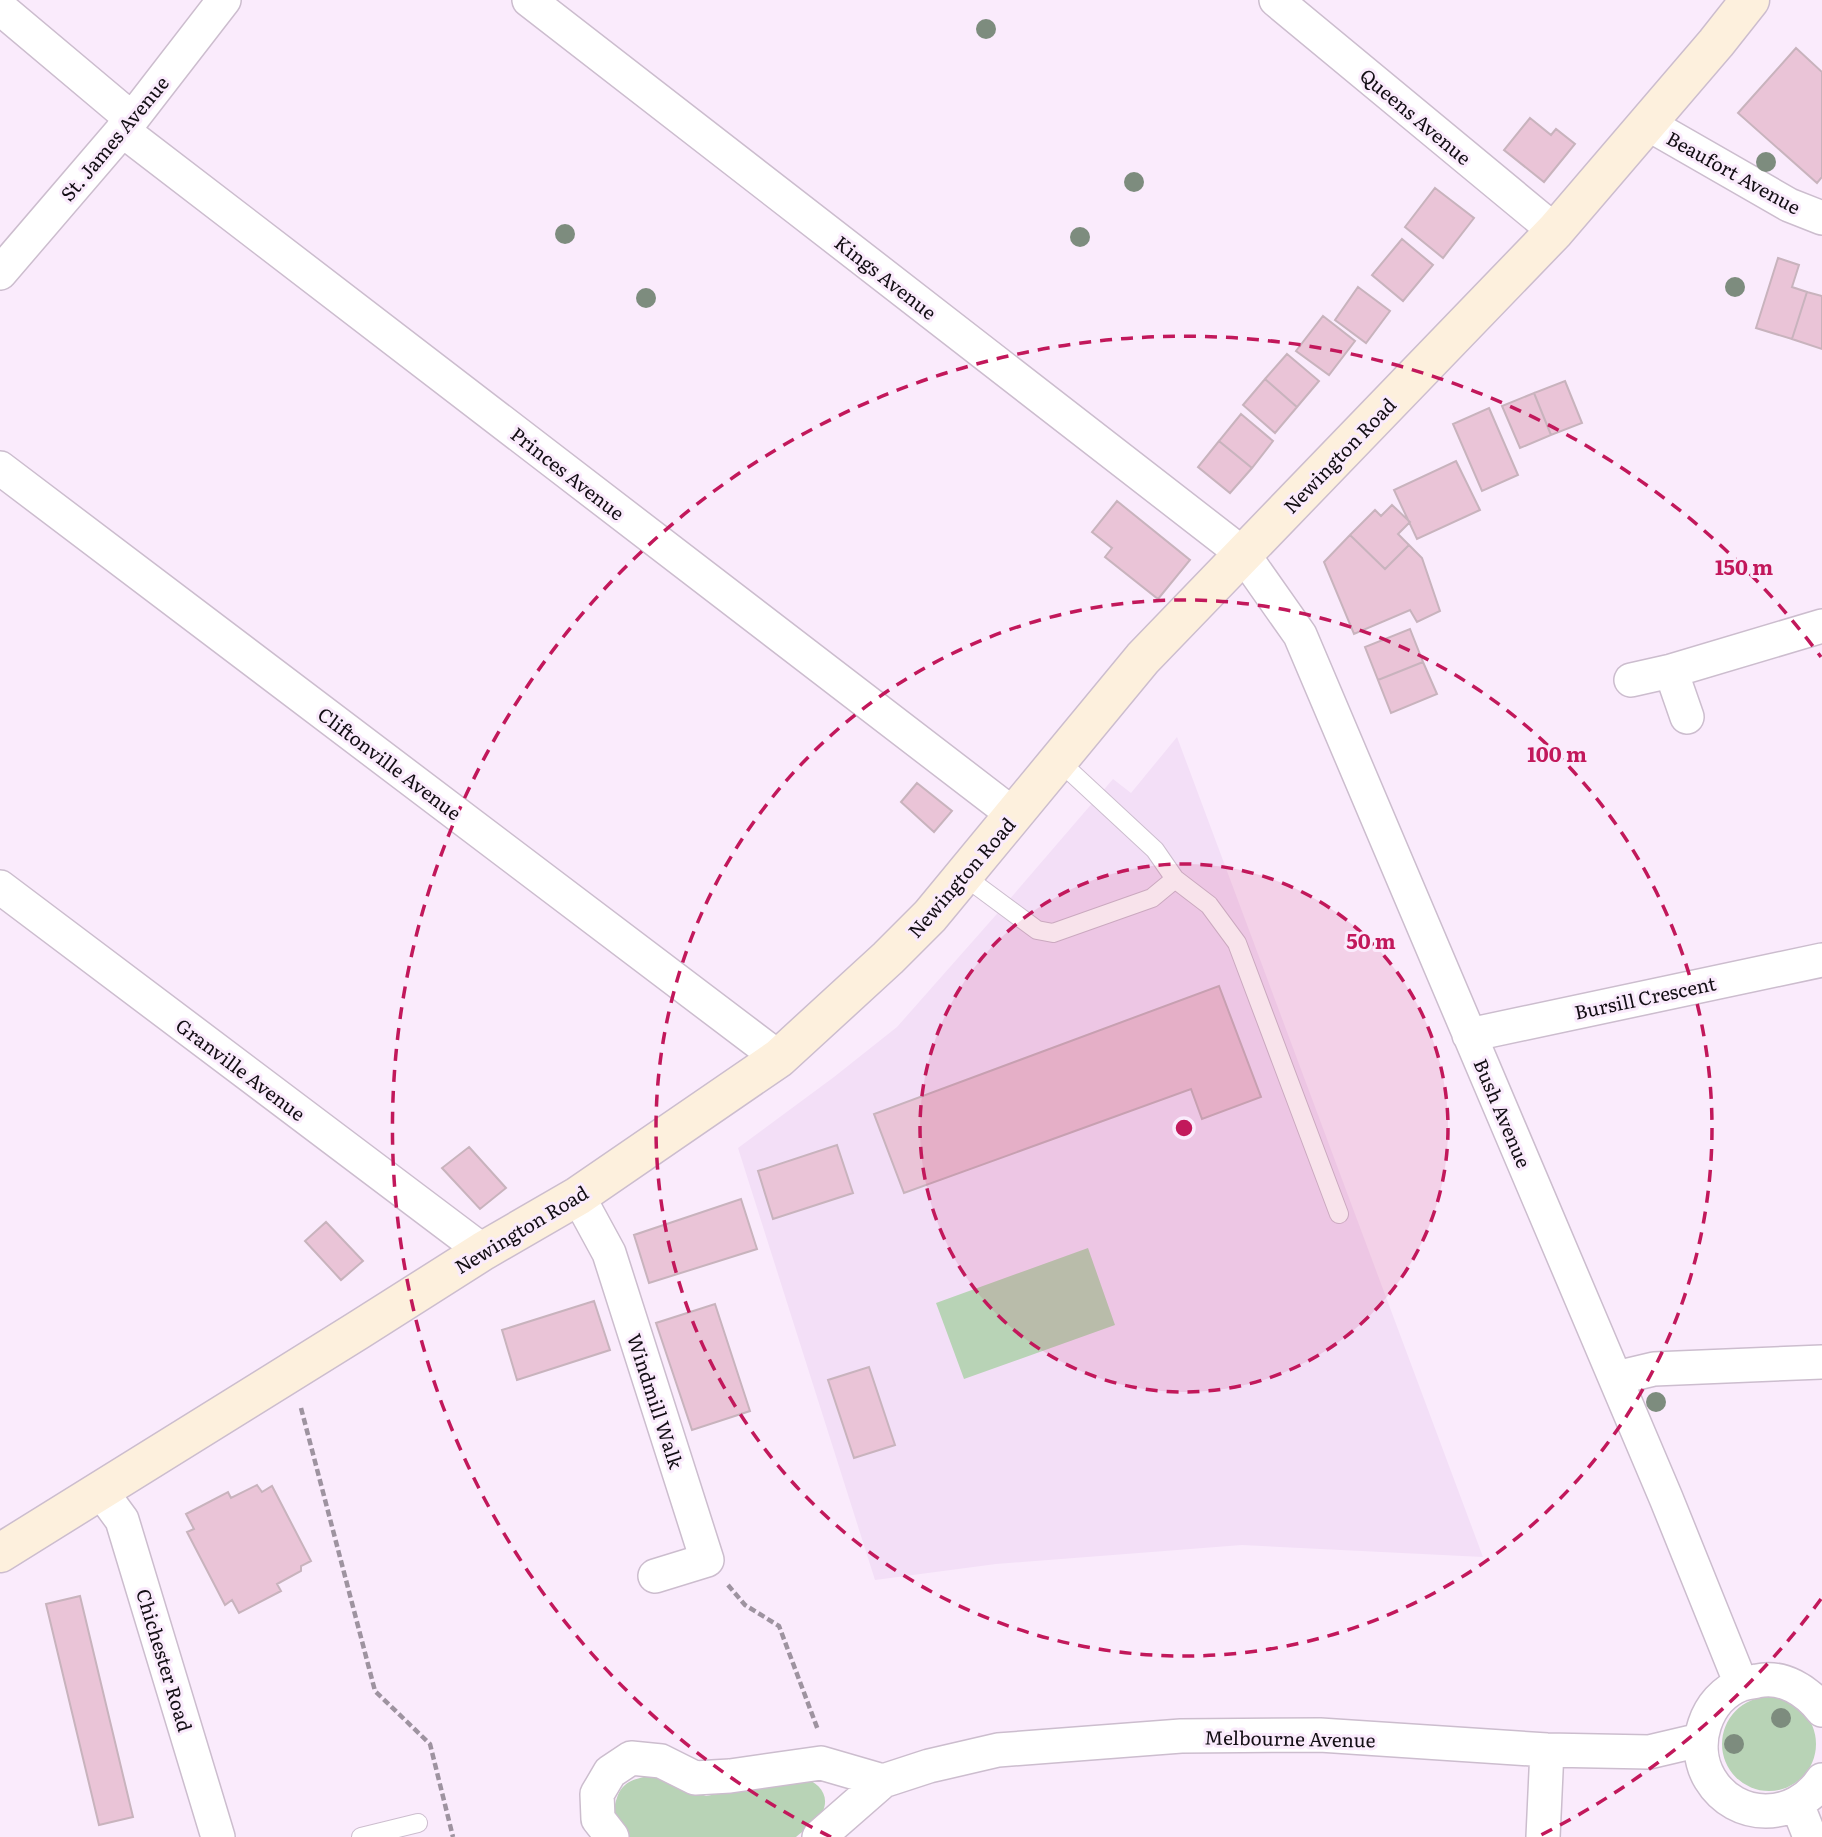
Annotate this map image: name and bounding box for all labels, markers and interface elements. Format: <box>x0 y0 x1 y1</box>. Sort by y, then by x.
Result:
street label: Queens Avenue <box>1354 61 1478 171</box>
street label: St. James Avenue <box>53 69 175 207</box>
street label: Beaufort Avenue <box>1662 124 1806 221</box>
street label: Kings Avenue <box>829 228 943 326</box>
street label: Newington Road <box>1276 391 1402 519</box>
street label: Princes Avenue <box>505 420 631 526</box>
text: 150 m <box>1715 550 1773 581</box>
street label: Cliftonville Avenue <box>312 700 468 826</box>
text: 100 m <box>1527 737 1587 768</box>
street label: Newington Road <box>901 810 1021 943</box>
text: 50 m <box>1346 924 1396 955</box>
street label: Bursill Crescent <box>1572 968 1719 1026</box>
street label: Granville Avenue <box>170 1011 312 1127</box>
street label: Bush Avenue <box>1467 1054 1539 1172</box>
centre of rings <box>1172 1116 1196 1140</box>
street label: Newington Road <box>449 1178 593 1280</box>
street label: Windmill Walk <box>621 1330 691 1473</box>
street label: Chichester Road <box>130 1585 200 1735</box>
street label: Melbourne Avenue <box>1204 1723 1376 1753</box>

